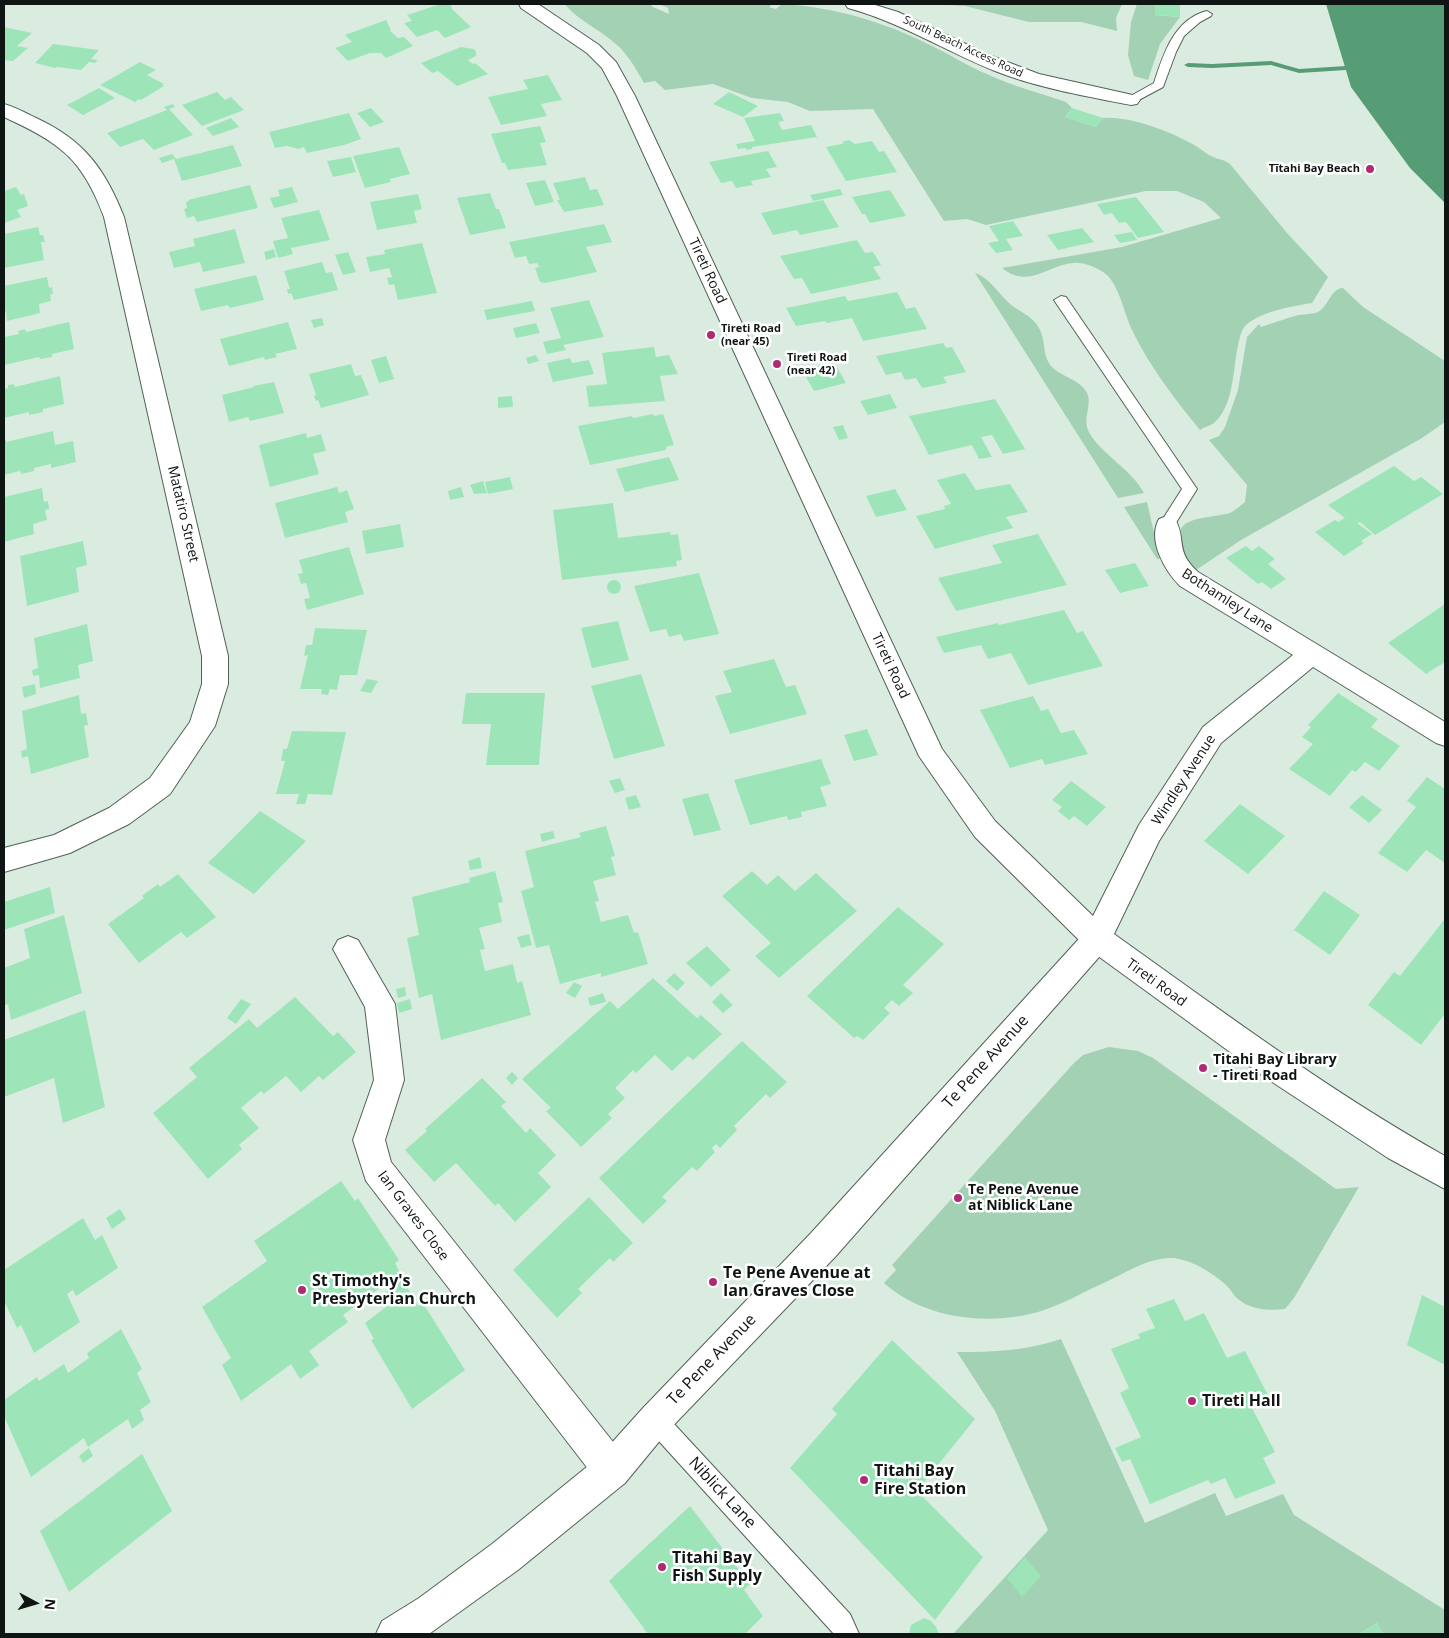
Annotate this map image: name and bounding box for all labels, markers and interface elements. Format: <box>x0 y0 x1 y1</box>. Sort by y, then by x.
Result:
street label: South Beach Access Road <box>901 13 1025 81</box>
place label: Tītahi Bay Beach <box>1269 162 1360 176</box>
marker: Tītahi Bay Beach <box>1364 163 1376 175</box>
street label: Tireti Road <box>685 236 729 306</box>
place label: Tireti Road (near 45) <box>721 322 781 348</box>
marker: Tireti Road (near 45) <box>705 329 717 341</box>
place label: Tireti Road (near 42) <box>787 351 847 377</box>
marker: Tireti Road (near 42) <box>771 358 783 370</box>
street label: Matatiro Street <box>164 464 202 564</box>
street label: Bothamley Lane <box>1178 565 1276 637</box>
street label: Tireti Road <box>868 631 912 701</box>
street label: Windley Avenue <box>1149 732 1219 828</box>
street label: Tireti Road <box>1123 956 1189 1010</box>
street label: Te Pene Avenue <box>939 1011 1033 1113</box>
place label: Titahi Bay Library - Tireti Road <box>1213 1052 1337 1084</box>
marker: Titahi Bay Library - Tireti Road <box>1197 1062 1209 1074</box>
street label: Ian Graves Close <box>374 1168 452 1264</box>
place label: Te Pene Avenue at Niblick Lane <box>968 1182 1079 1214</box>
marker: Te Pene Avenue at Niblick Lane <box>952 1192 964 1204</box>
place label: Te Pene Avenue at Ian Graves Close <box>723 1263 870 1301</box>
place label: St Timothy's Presbyterian Church <box>312 1271 476 1309</box>
marker: Te Pene Avenue at Ian Graves Close <box>707 1276 719 1288</box>
marker: St Timothy's Presbyterian Church <box>296 1284 308 1296</box>
street label: Te Pene Avenue <box>664 1310 760 1410</box>
place label: Tireti Hall <box>1202 1391 1281 1411</box>
marker: Tireti Hall <box>1186 1395 1198 1407</box>
street label: Niblick Lane <box>684 1453 760 1533</box>
place label: Titahi Bay Fire Station <box>874 1461 966 1499</box>
marker: Titahi Bay Fire Station <box>858 1474 870 1486</box>
place label: Titahi Bay Fish Supply <box>672 1548 762 1586</box>
marker: Titahi Bay Fish Supply <box>656 1561 668 1573</box>
north arrow <box>10 1578 60 1628</box>
text: N <box>40 1598 60 1611</box>

